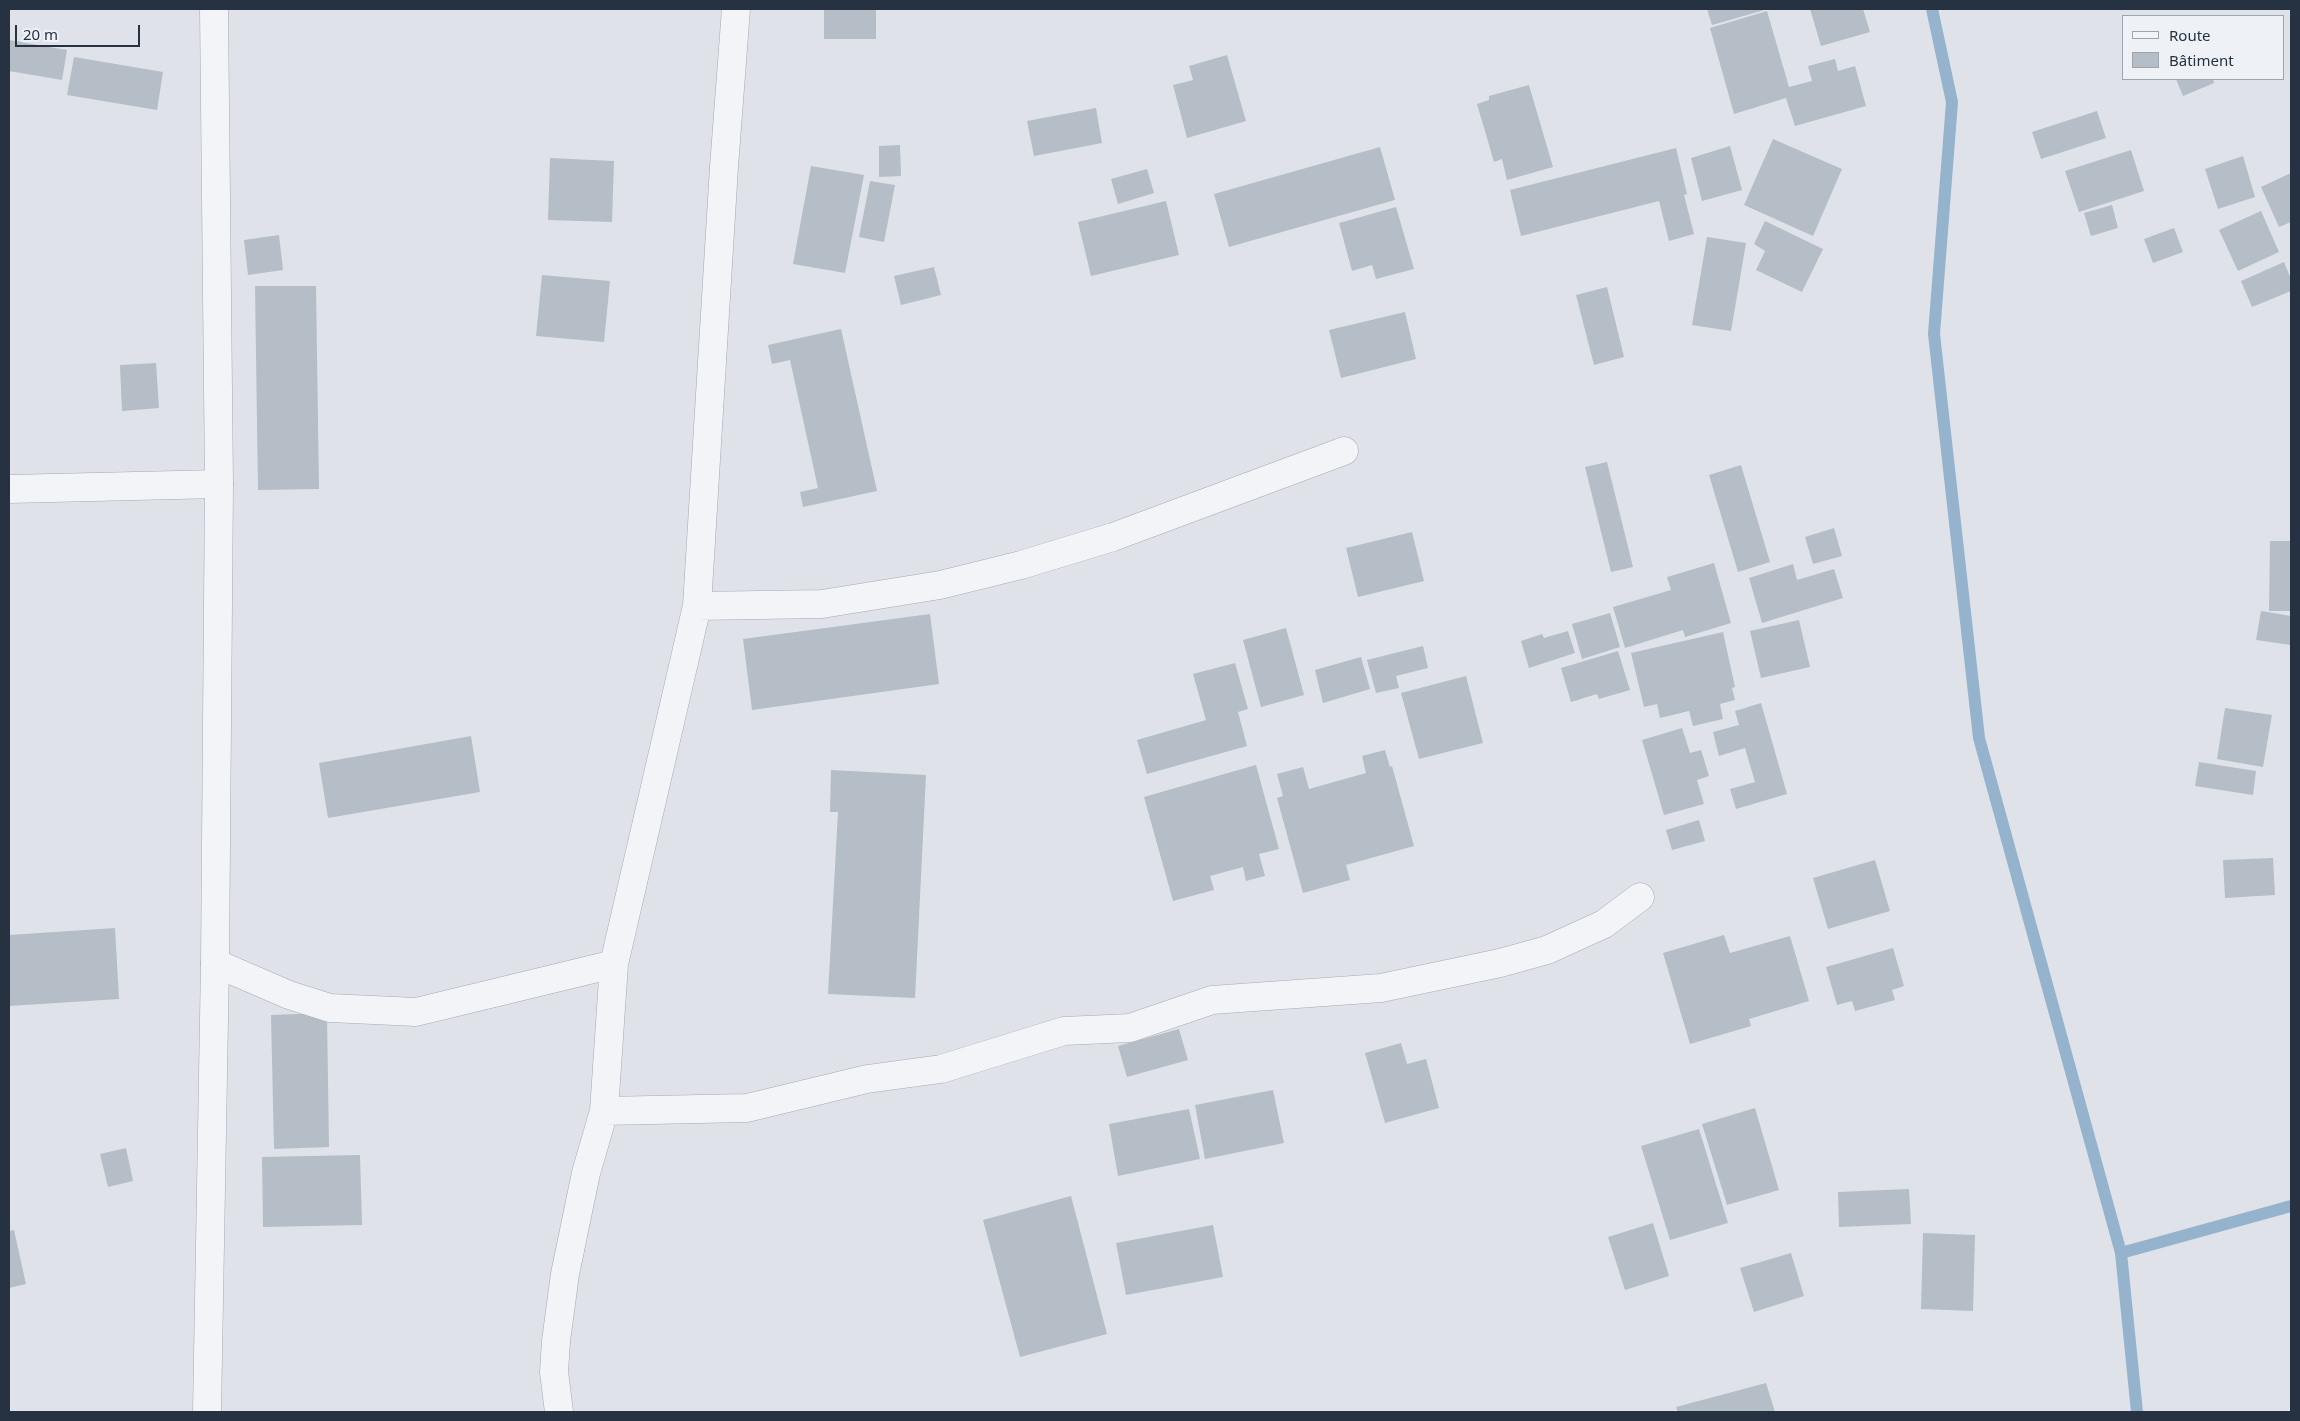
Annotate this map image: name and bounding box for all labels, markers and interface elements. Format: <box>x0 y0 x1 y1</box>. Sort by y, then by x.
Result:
scale bar <box>18 15 142 47</box>
legend <box>2122 15 2285 80</box>
text: 20 m <box>23 24 58 44</box>
text: Route <box>2169 25 2211 45</box>
text: Bâtiment <box>2169 50 2234 70</box>

